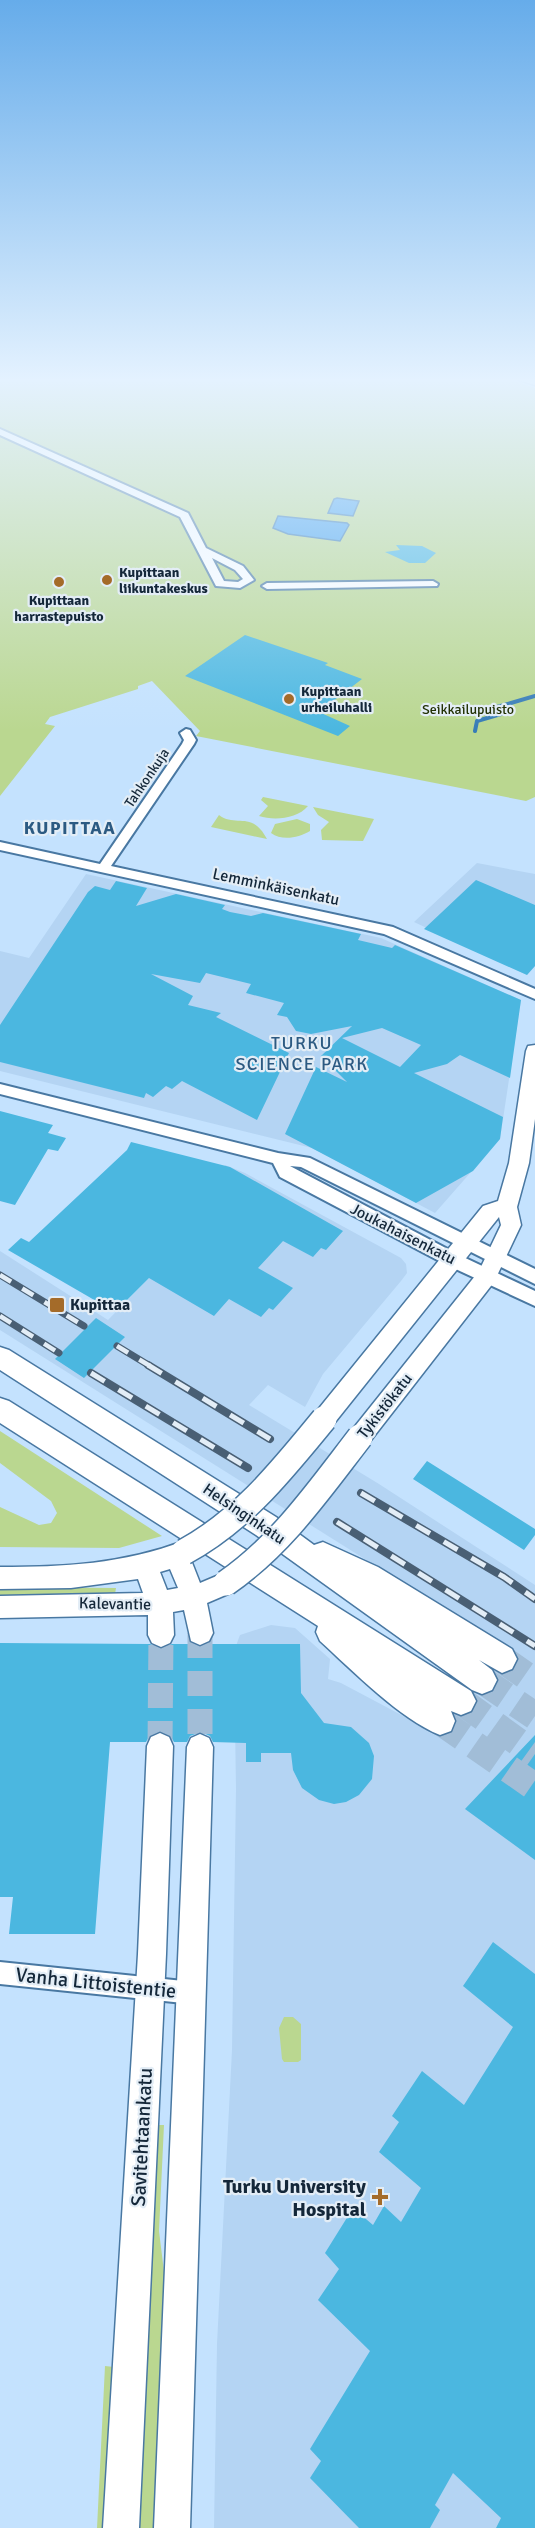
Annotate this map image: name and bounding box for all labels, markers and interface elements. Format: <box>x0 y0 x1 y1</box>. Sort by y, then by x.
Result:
place label: Kupittaan liikuntakeskus <box>119 564 208 597</box>
marker: Kupittaan liikuntakeskus <box>100 573 114 587</box>
marker: Kupittaan harrastepuisto <box>52 575 66 589</box>
place label: Kupittaan harrastepuisto <box>14 592 104 625</box>
place label: Kupittaan urheiluhalli <box>301 683 372 716</box>
marker: Kupittaan urheiluhalli <box>282 692 296 706</box>
park label: Seikkailupuisto <box>422 701 514 718</box>
street label: Tahkonkuja <box>121 745 173 811</box>
district label: KUPITTAA <box>24 817 116 839</box>
street label: Lemminkäisenkatu <box>211 864 341 910</box>
district label: TURKU SCIENCE PARK <box>235 1032 369 1075</box>
street label: Joukahaisenkatu <box>347 1199 459 1269</box>
place label: Kupittaa <box>70 1295 130 1315</box>
marker: Kupittaa <box>48 1296 66 1314</box>
street label: Tykistökatu <box>353 1369 417 1443</box>
street label: Helsinginkatu <box>199 1479 289 1549</box>
street label: Kalevantie <box>79 1593 151 1615</box>
street label: Vanha Littoistentie <box>14 1962 178 2004</box>
street label: Savitehtaankatu <box>126 2067 158 2207</box>
place label: Turku University Hospital <box>223 2174 366 2222</box>
marker: Turku University Hospital <box>371 2188 389 2206</box>

